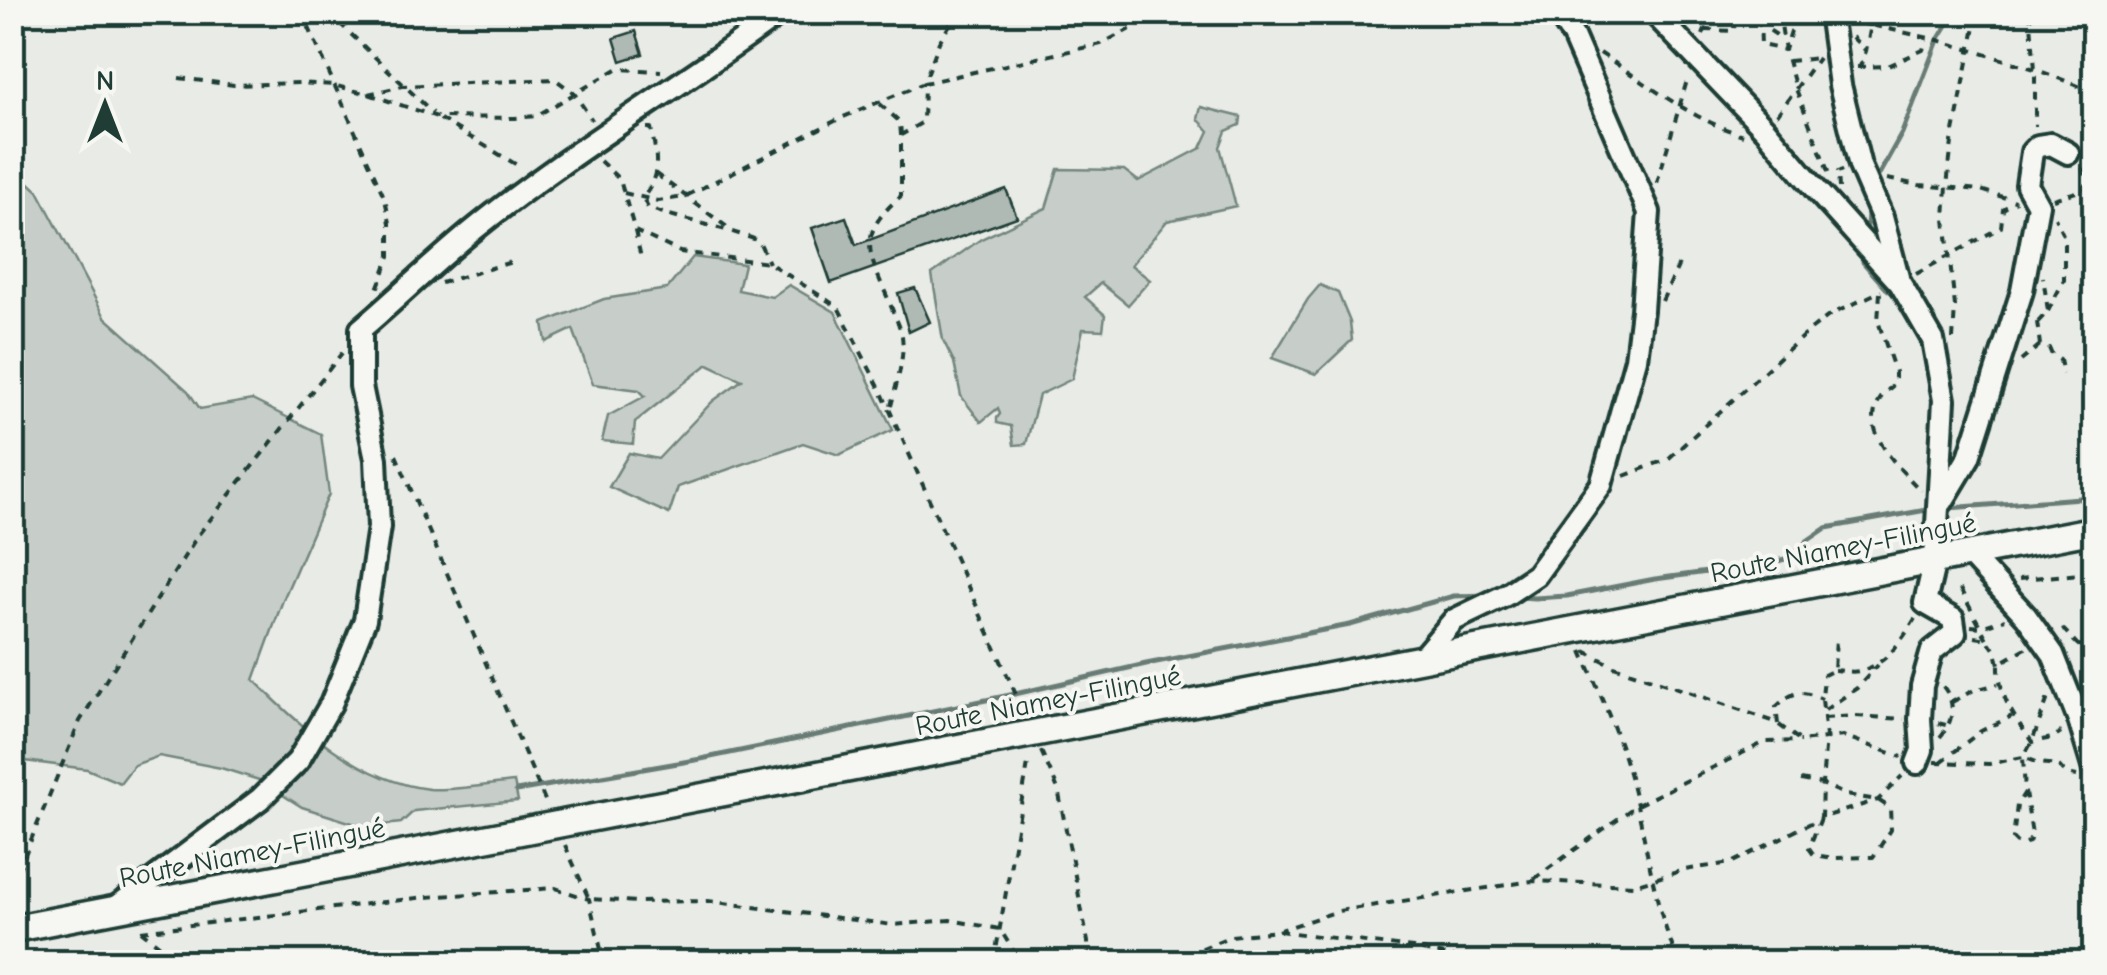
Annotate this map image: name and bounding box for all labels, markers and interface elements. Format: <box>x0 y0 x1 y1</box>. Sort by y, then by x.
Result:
north arrow <box>55 55 155 155</box>
text: N <box>96 65 114 97</box>
street label: Route Niamey-Filingué <box>1708 507 1979 589</box>
street label: Route Niamey-Filingué <box>913 660 1184 742</box>
street label: Route Niamey-Filingué <box>117 812 388 894</box>

